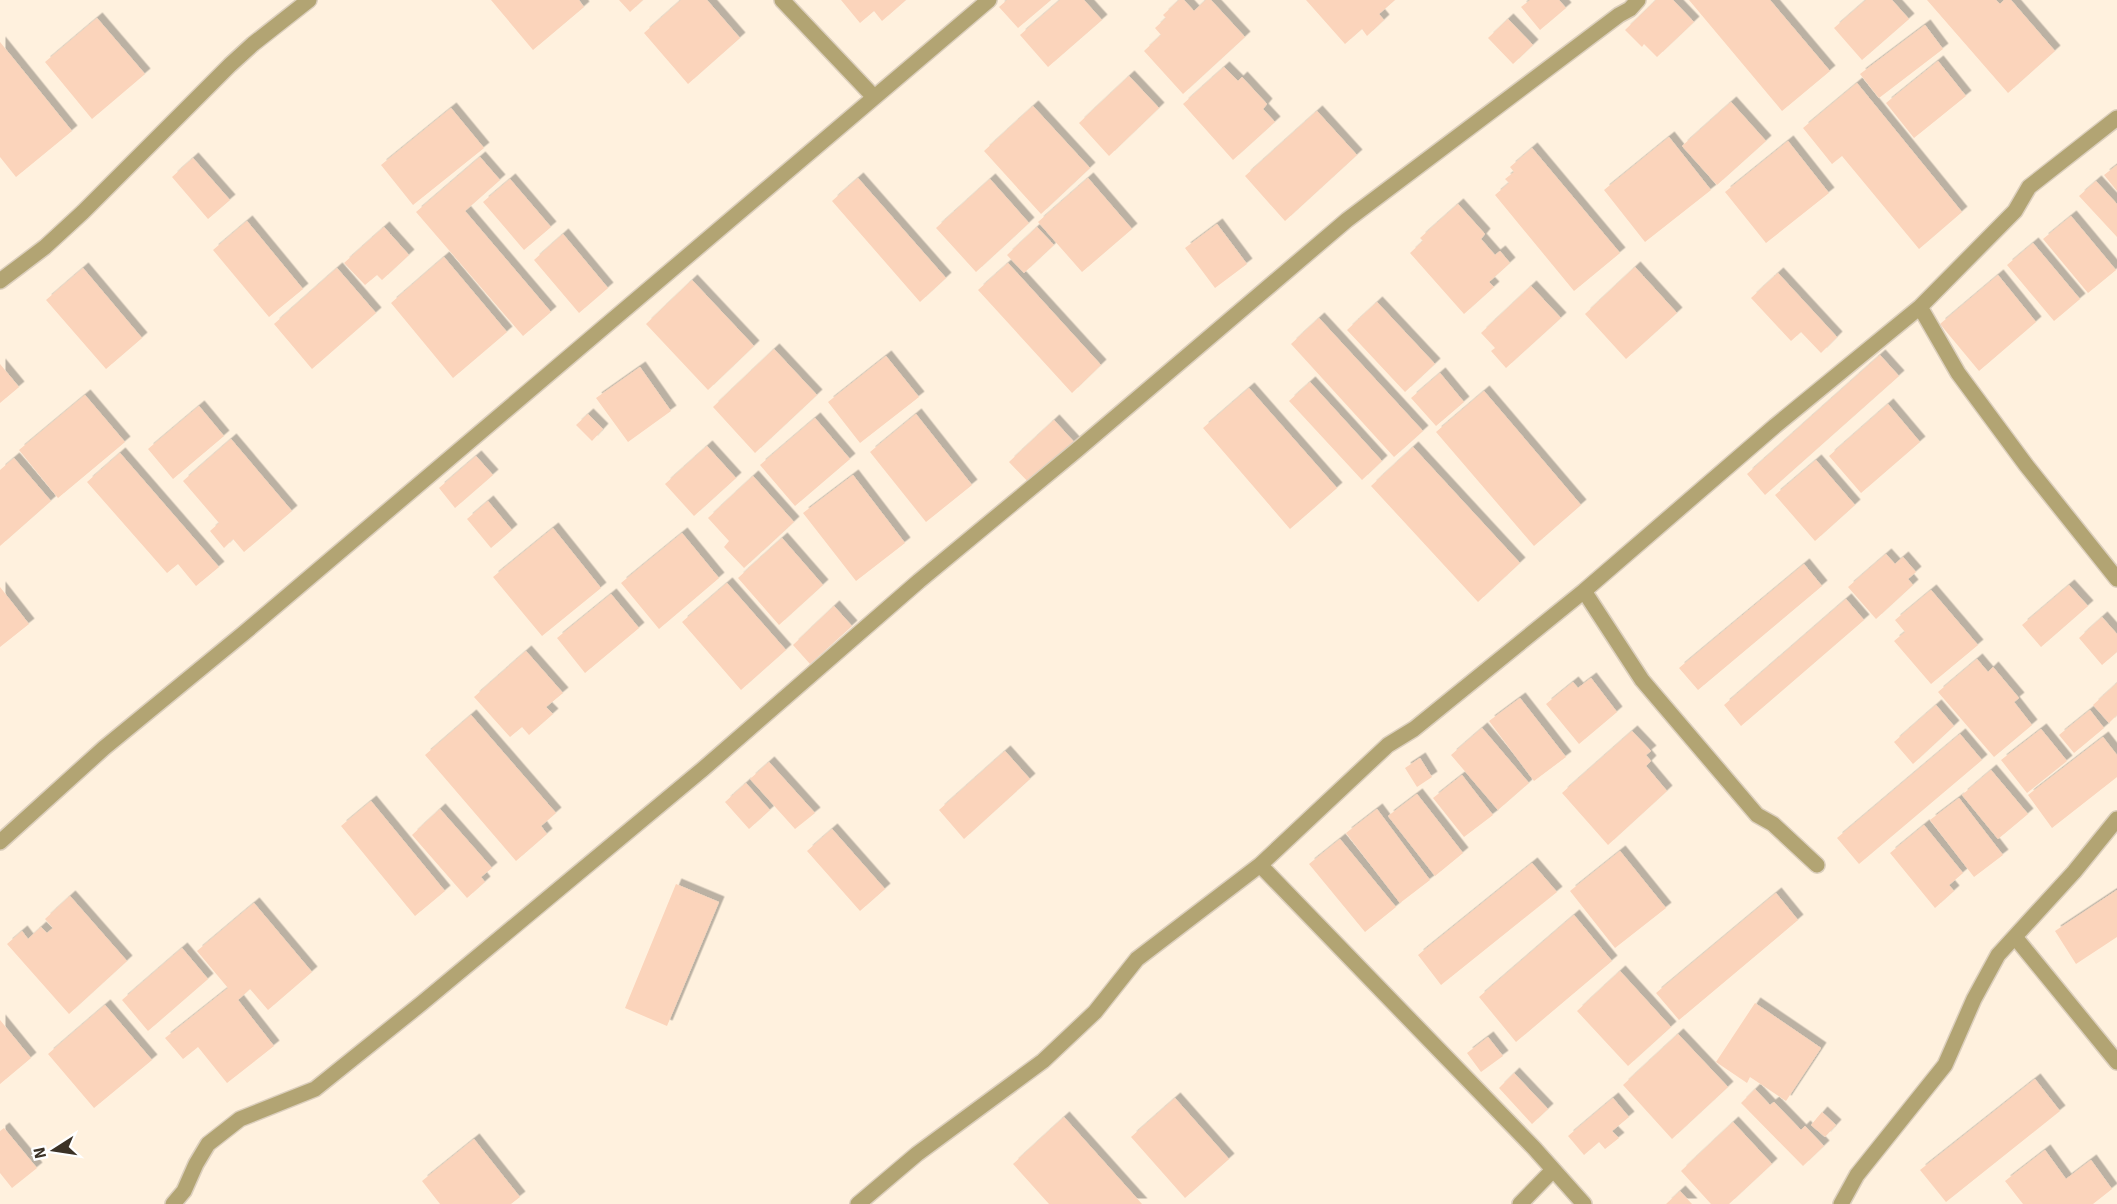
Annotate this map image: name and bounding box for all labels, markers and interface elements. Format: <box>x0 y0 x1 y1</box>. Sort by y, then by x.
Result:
north arrow <box>24 1120 84 1180</box>
text: N <box>29 1145 51 1160</box>

